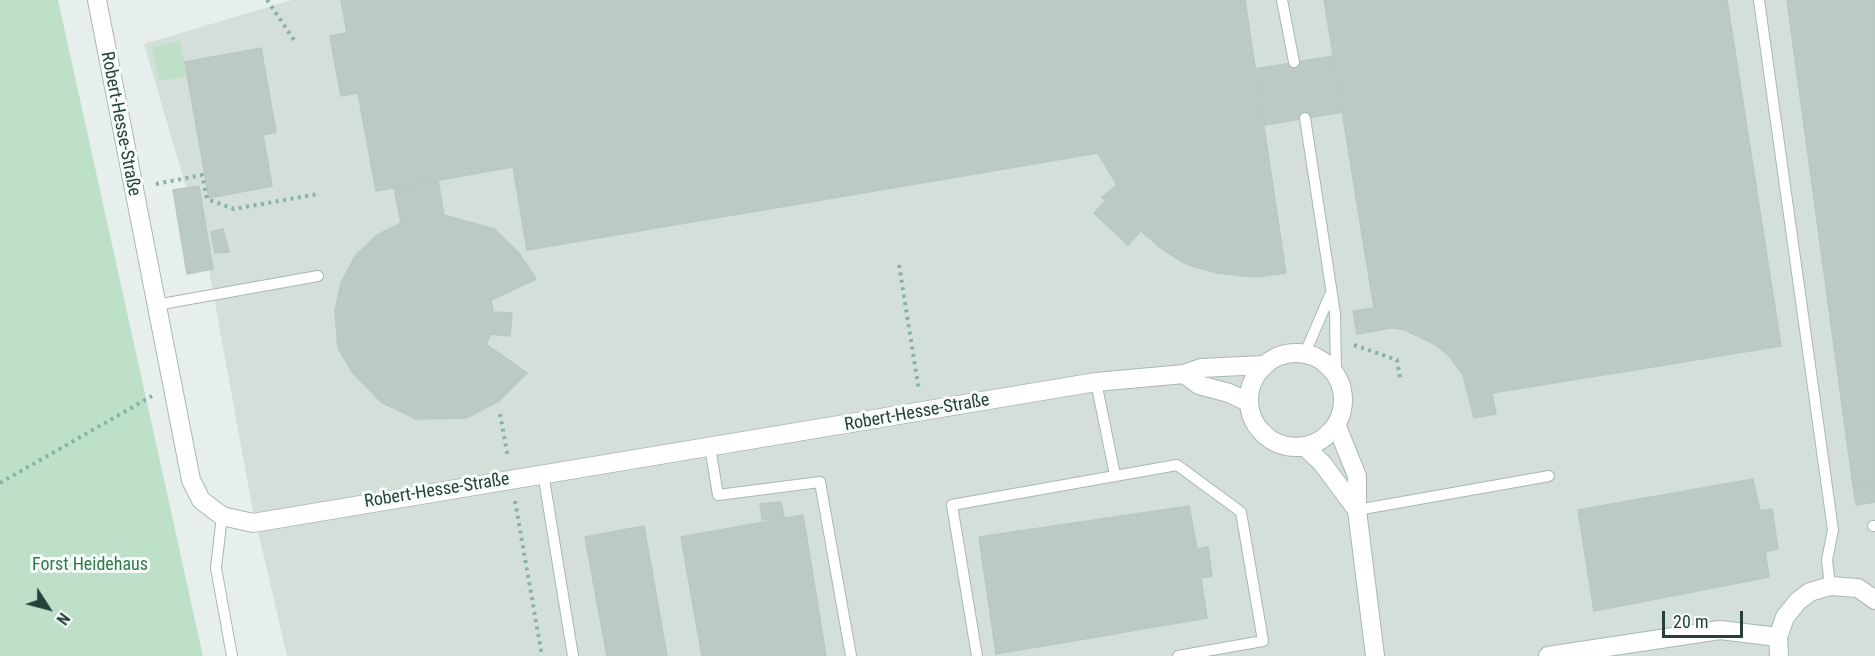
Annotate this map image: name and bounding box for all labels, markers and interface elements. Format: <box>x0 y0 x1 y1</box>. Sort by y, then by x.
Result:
street label: Robert-Hesse-Straße <box>95 50 145 198</box>
street label: Robert-Hesse-Straße <box>843 390 991 436</box>
street label: Robert-Hesse-Straße <box>363 469 511 513</box>
park label: Forst Heidehaus <box>32 554 148 576</box>
north arrow <box>18 578 78 638</box>
scale bar <box>1665 599 1746 637</box>
text: N <box>52 609 74 628</box>
text: 20 m <box>1673 611 1708 632</box>

